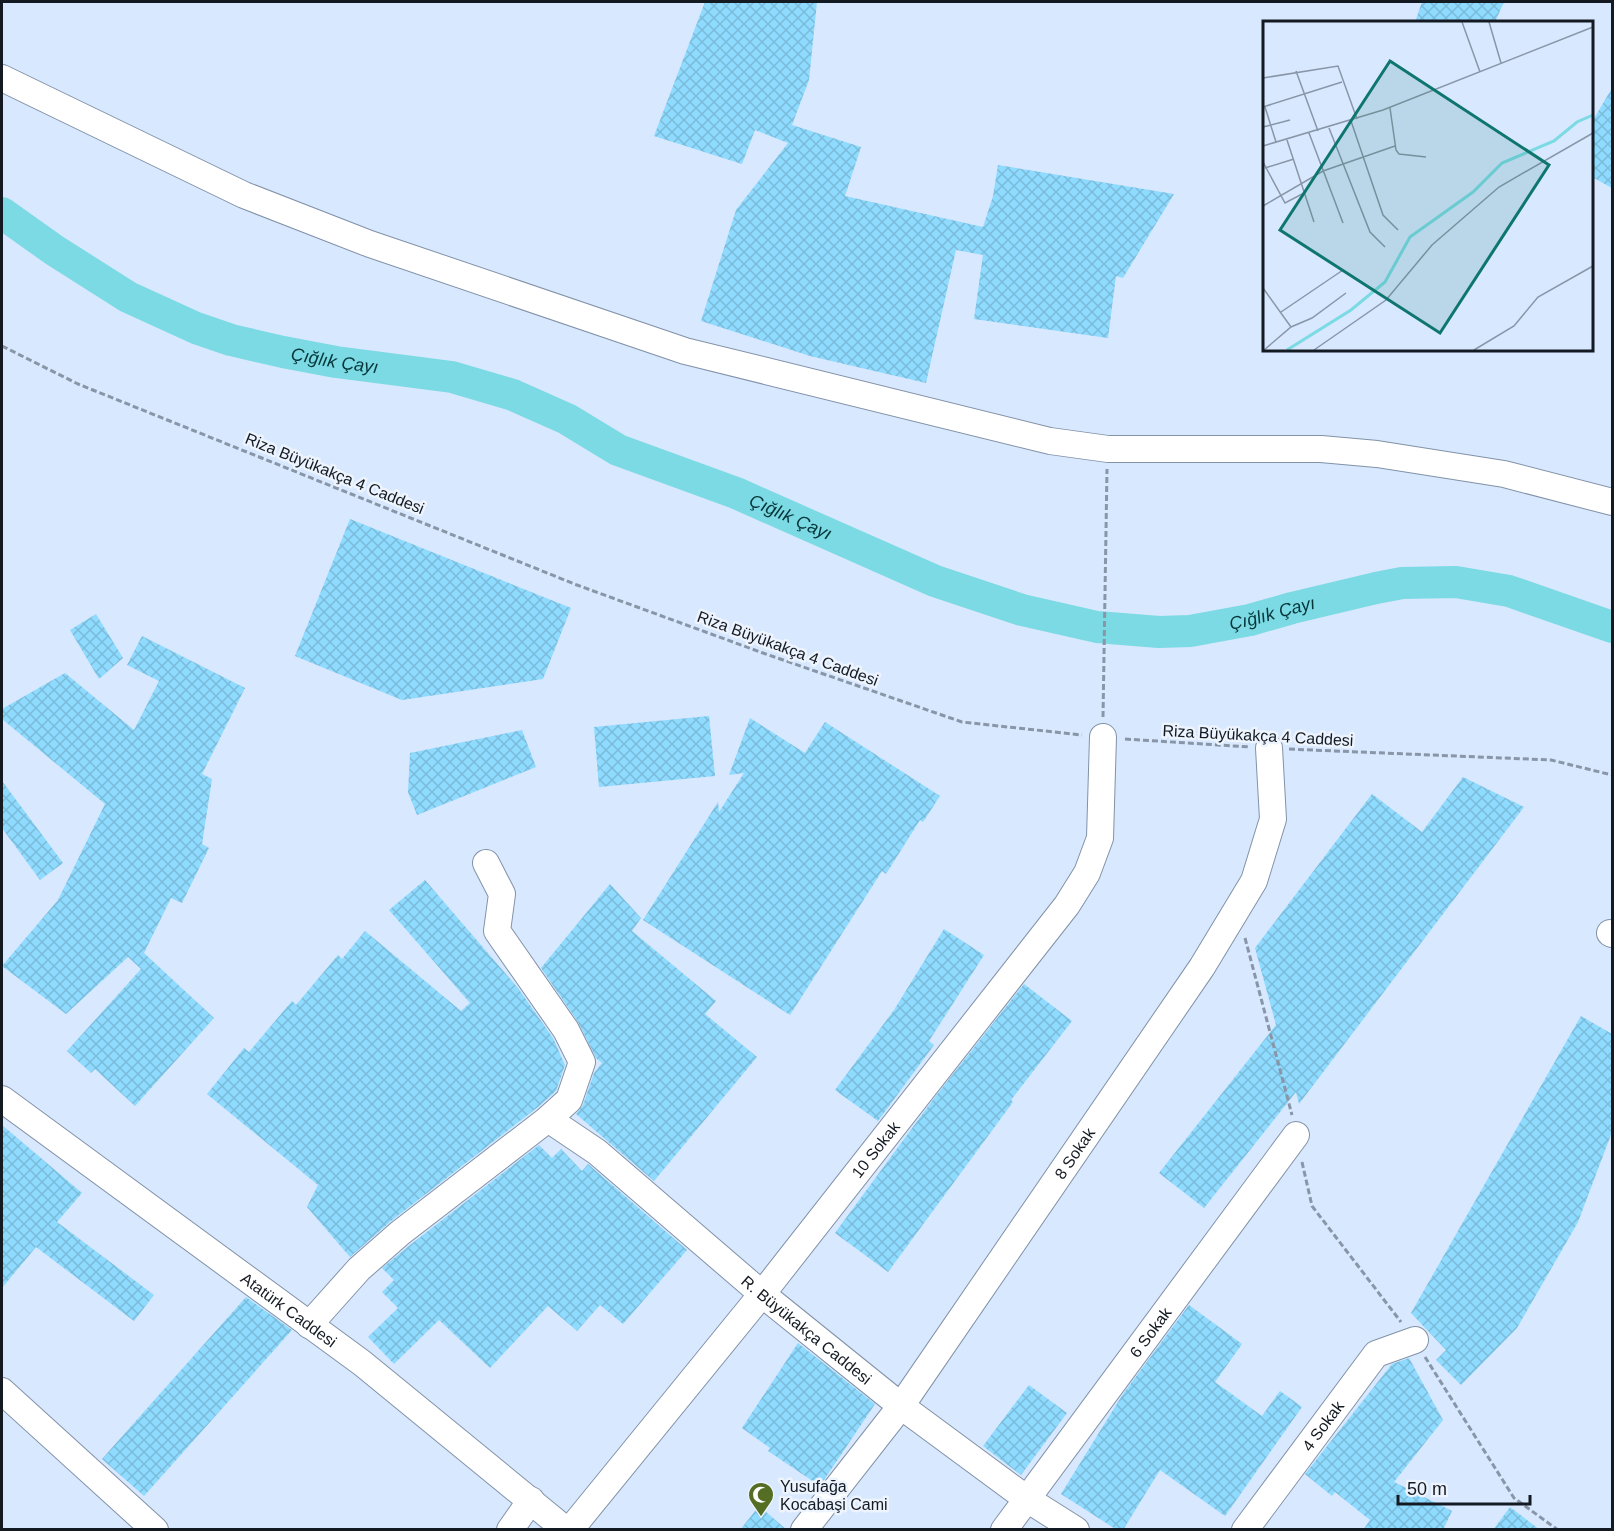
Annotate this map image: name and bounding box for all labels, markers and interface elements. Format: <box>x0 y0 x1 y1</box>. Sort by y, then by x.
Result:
inset map <box>1263 21 1593 351</box>
water label: Çığlık Çayı <box>289 344 379 377</box>
street label: Riza Büyükakça 4 Caddesi <box>243 430 427 517</box>
water label: Çığlık Çayı <box>746 490 835 544</box>
water label: Çığlık Çayı <box>1228 593 1317 634</box>
street label: Riza Büyükakça 4 Caddesi <box>695 608 881 689</box>
street label: Riza Büyükakça 4 Caddesi <box>1162 722 1354 749</box>
street label: 10 Sokak <box>848 1117 904 1181</box>
street label: 8 Sokak <box>1051 1124 1099 1182</box>
street label: Atatürk Caddesi <box>238 1269 340 1350</box>
street label: R. Büyükakça Caddesi <box>738 1272 875 1388</box>
street label: 6 Sokak <box>1127 1303 1175 1361</box>
street label: 4 Sokak <box>1299 1397 1348 1454</box>
scale bar <box>1398 1468 1530 1506</box>
place label: Yusufağa Kocabaşi Cami <box>780 1478 888 1513</box>
text: 50 m <box>1407 1479 1447 1499</box>
mosque icon: Yusufağa Kocabaşi Cami <box>746 1480 776 1518</box>

